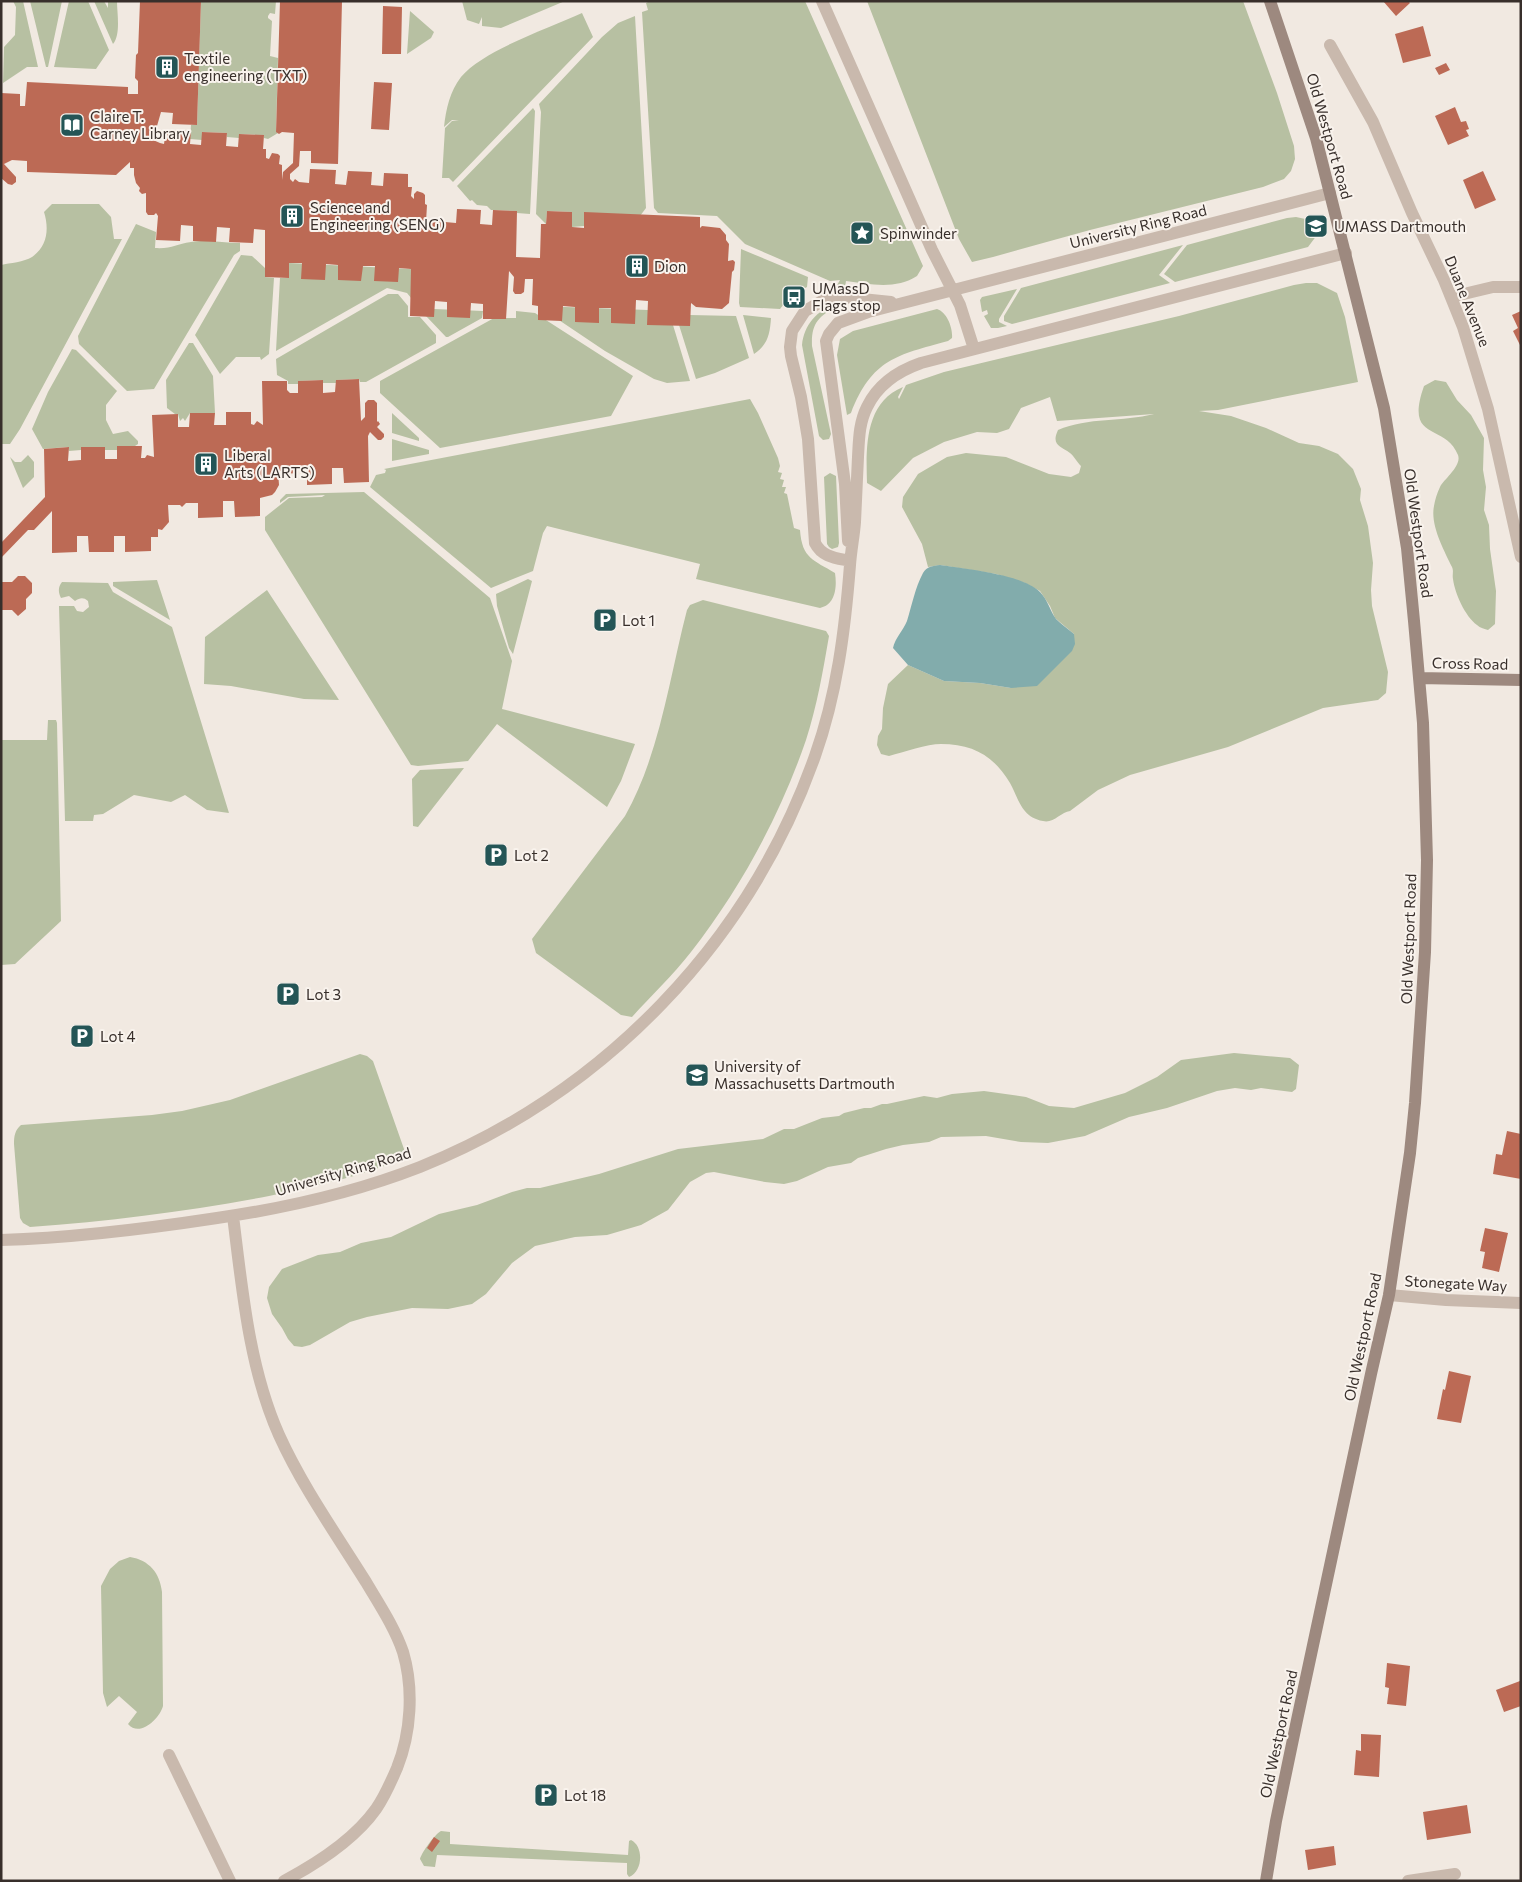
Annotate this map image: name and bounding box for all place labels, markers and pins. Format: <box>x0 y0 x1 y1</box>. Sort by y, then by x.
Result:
place label: Textile engineering (TXT) <box>184 49 307 84</box>
building icon: Textile engineering (TXT) <box>154 54 180 80</box>
place label: Claire T. Carney Library <box>90 107 190 142</box>
library icon: Claire T. Carney Library <box>59 112 85 138</box>
place label: Science and Engineering (SENG) <box>310 198 445 233</box>
building icon: Science and Engineering (SENG) <box>279 203 305 229</box>
school or university icon: UMASS Dartmouth <box>1303 213 1329 239</box>
place label: UMASS Dartmouth <box>1334 217 1466 235</box>
place icon: Spinwinder <box>849 220 875 246</box>
place label: Spinwinder <box>880 224 957 242</box>
building icon: Dion <box>624 253 650 279</box>
place label: Dion <box>654 257 686 275</box>
place label: UMassD Flags stop <box>812 279 881 314</box>
bus stop icon: UMassD Flags stop <box>781 284 807 310</box>
place label: Liberal Arts (LARTS) <box>224 446 315 481</box>
building icon: Liberal Arts (LARTS) <box>193 451 219 477</box>
parking icon: Lot 1 <box>592 607 618 633</box>
place label: Lot 1 <box>622 611 655 629</box>
parking icon: Lot 2 <box>483 842 509 868</box>
place label: Lot 2 <box>514 846 549 864</box>
parking icon: Lot 3 <box>275 981 301 1007</box>
place label: Lot 3 <box>306 985 341 1003</box>
parking icon: Lot 4 <box>69 1023 95 1049</box>
place label: Lot 4 <box>100 1027 135 1045</box>
place label: University of Massachusetts Dartmouth <box>714 1057 895 1092</box>
school or university icon: University of Massachusetts Dartmouth <box>684 1062 710 1088</box>
parking icon: Lot 18 <box>533 1782 559 1808</box>
place label: Lot 18 <box>564 1786 606 1804</box>

